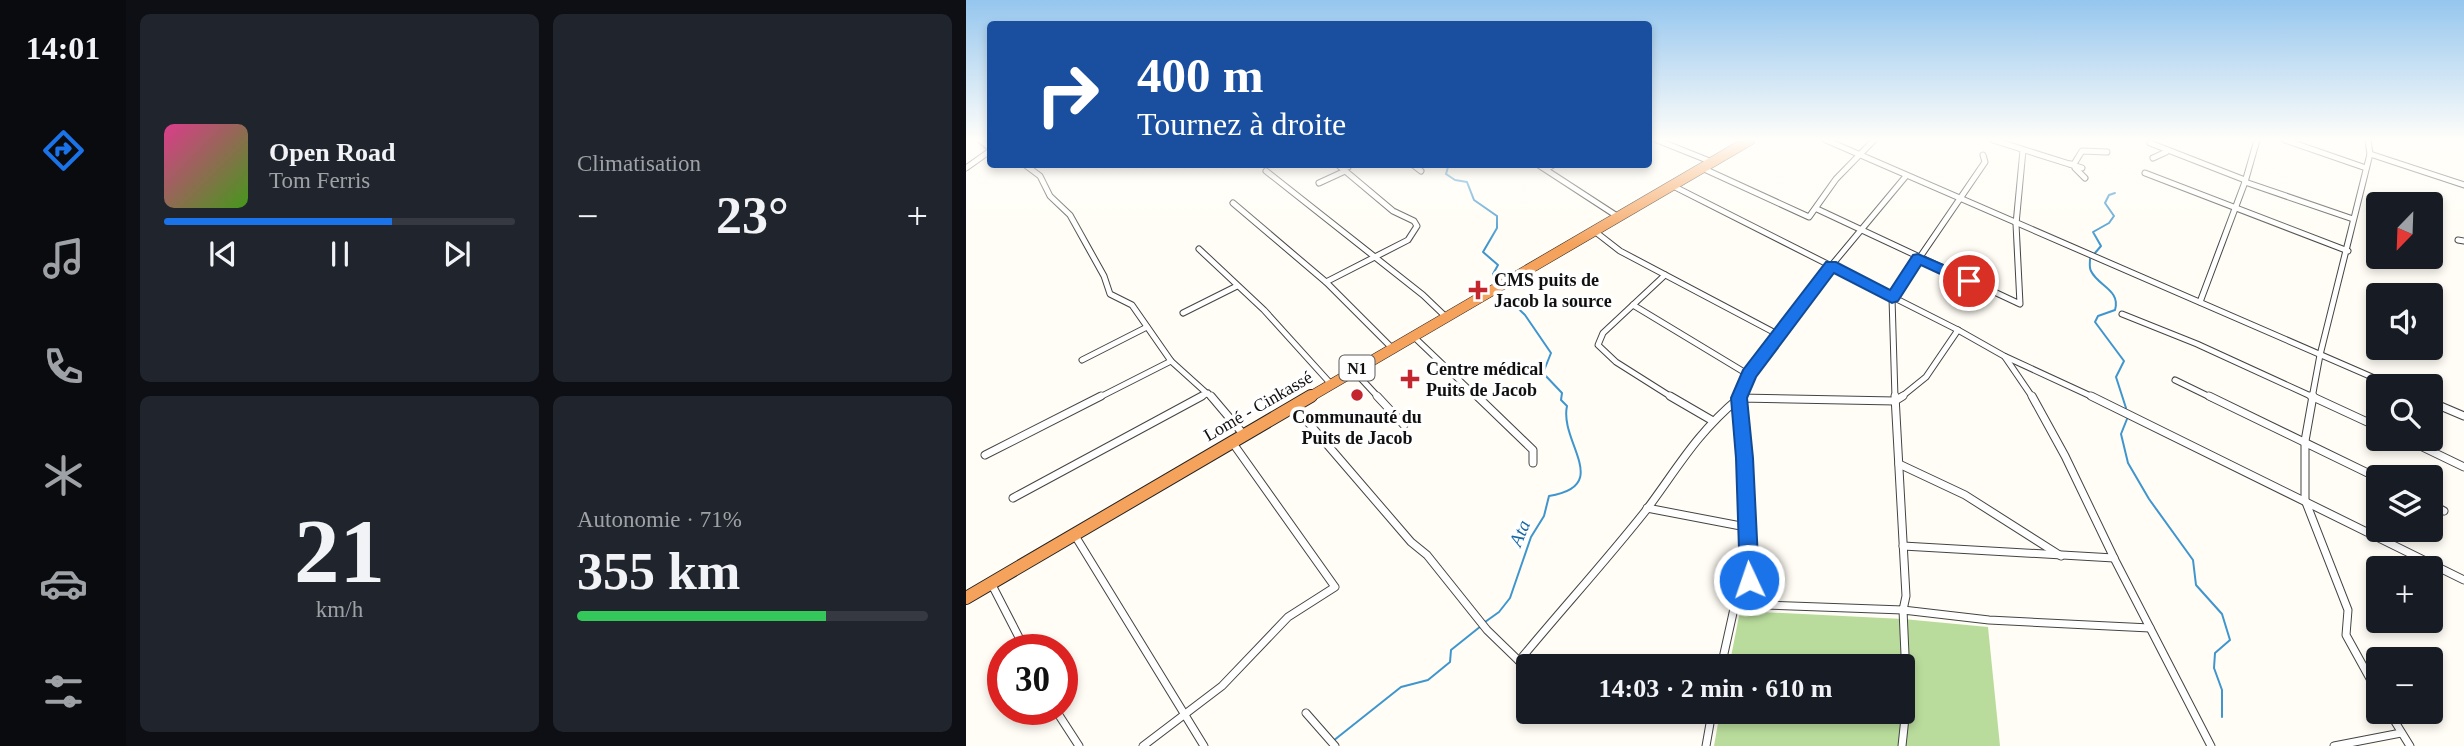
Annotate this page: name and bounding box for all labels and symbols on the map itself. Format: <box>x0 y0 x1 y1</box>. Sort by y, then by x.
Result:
north arrow <box>2366 192 2443 270</box>
pin <box>1939 251 1999 311</box>
place label: CMS puits de Jacob la source <box>1494 270 1612 311</box>
marker: CMS puits de Jacob la source <box>1468 280 1488 300</box>
road number: N1 <box>1340 356 1374 380</box>
place label: Centre médical Puits de Jacob <box>1426 359 1543 400</box>
street label: Lomé - Cinkassé <box>1200 367 1316 445</box>
marker: Centre médical Puits de Jacob <box>1400 369 1420 389</box>
marker: Communauté du Puits de Jacob <box>1349 387 1365 403</box>
place label: Communauté du Puits de Jacob <box>1292 407 1422 448</box>
water label: Ata <box>1504 517 1534 551</box>
position arrow <box>1712 543 1786 617</box>
speed limit sign: 30 <box>987 634 1078 725</box>

